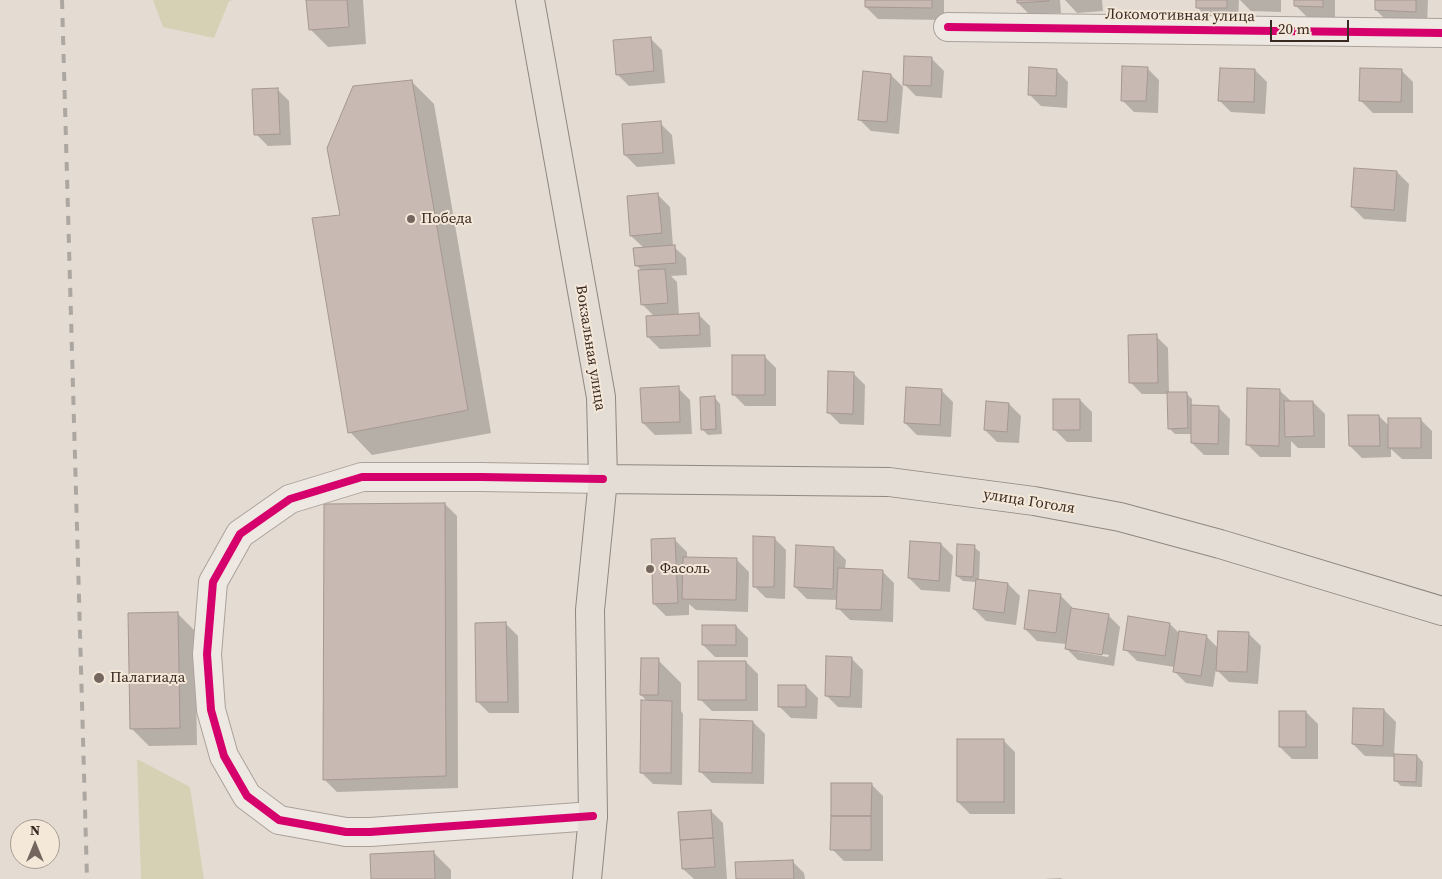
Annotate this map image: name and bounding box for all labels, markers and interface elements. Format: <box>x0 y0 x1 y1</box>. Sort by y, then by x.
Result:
street label: Локомотивная улица <box>1105 6 1255 26</box>
scale bar <box>1272 10 1351 42</box>
text: 20 m <box>1278 18 1310 39</box>
place label: Победа <box>421 210 472 228</box>
marker: Победа <box>405 213 417 225</box>
street label: Вокзальная улица <box>571 284 609 412</box>
street label: улица Гоголя <box>982 486 1076 518</box>
place label: Фасоль <box>660 560 710 578</box>
marker: Фасоль <box>644 563 656 575</box>
place label: Палагиада <box>110 669 185 687</box>
marker: Палагиада <box>92 671 106 685</box>
north arrow <box>10 819 60 869</box>
text: N <box>30 820 40 840</box>

